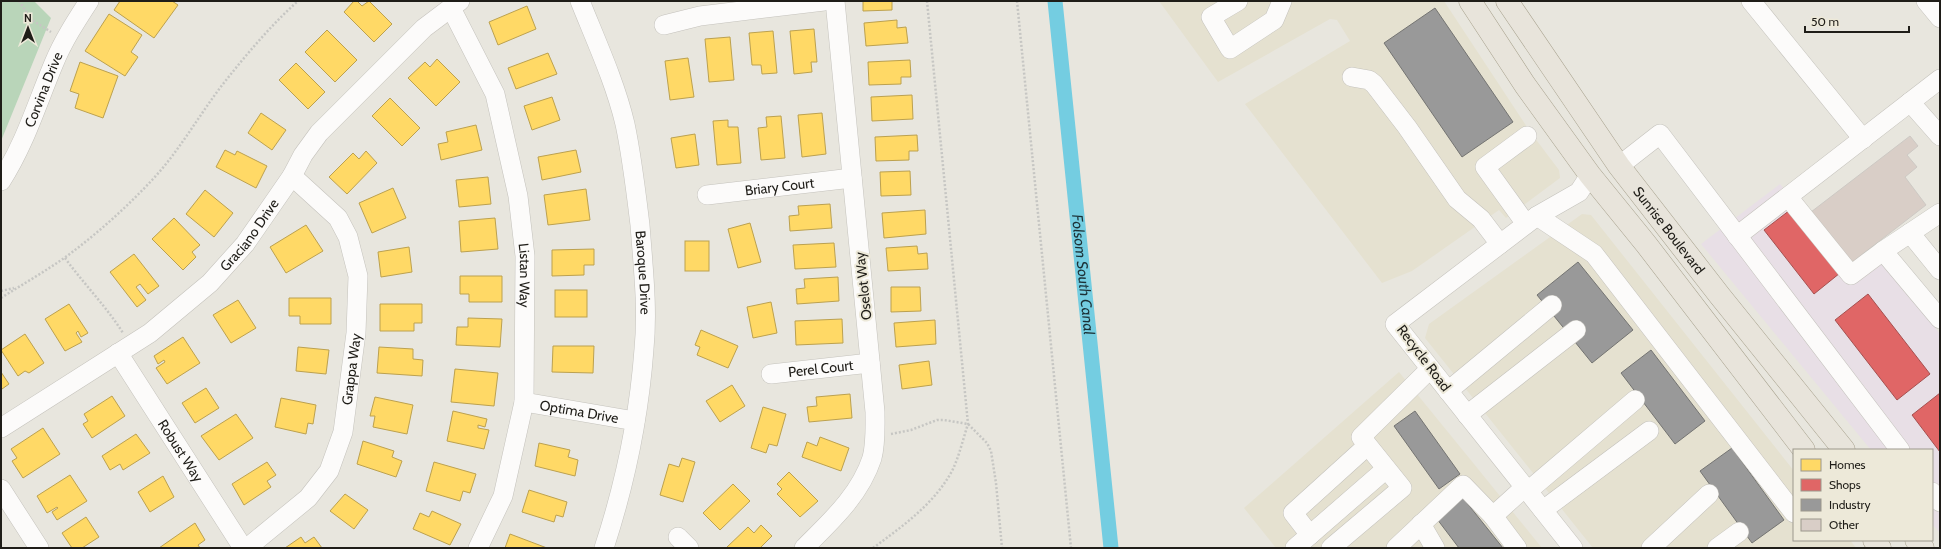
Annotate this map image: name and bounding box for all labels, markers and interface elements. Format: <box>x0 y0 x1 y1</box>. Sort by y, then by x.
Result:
north arrow <box>8 8 48 48</box>
scale bar <box>1805 8 1909 34</box>
text: N <box>24 11 32 25</box>
text: 50 m <box>1811 14 1839 29</box>
street label: Corvina Drive <box>20 49 67 130</box>
street label: Briary Court <box>744 173 815 199</box>
street label: Sunrise Boulevard <box>1629 183 1709 278</box>
street label: Graciano Drive <box>216 195 283 275</box>
water label: Folsom South Canal <box>1068 213 1098 336</box>
street label: Baroque Drive <box>631 230 654 315</box>
street label: Listan Way <box>515 242 534 308</box>
street label: Oselot Way <box>850 251 876 321</box>
street label: Recycle Road <box>1393 321 1455 395</box>
street label: Grappa Way <box>338 332 365 406</box>
street label: Perel Court <box>787 356 855 381</box>
street label: Optima Drive <box>538 396 620 427</box>
street label: Robust Way <box>154 416 207 485</box>
legend <box>1793 449 1933 541</box>
text: Homes <box>1829 457 1866 472</box>
text: Shops <box>1829 477 1861 492</box>
text: Industry <box>1829 497 1870 512</box>
text: Other <box>1829 517 1859 532</box>

